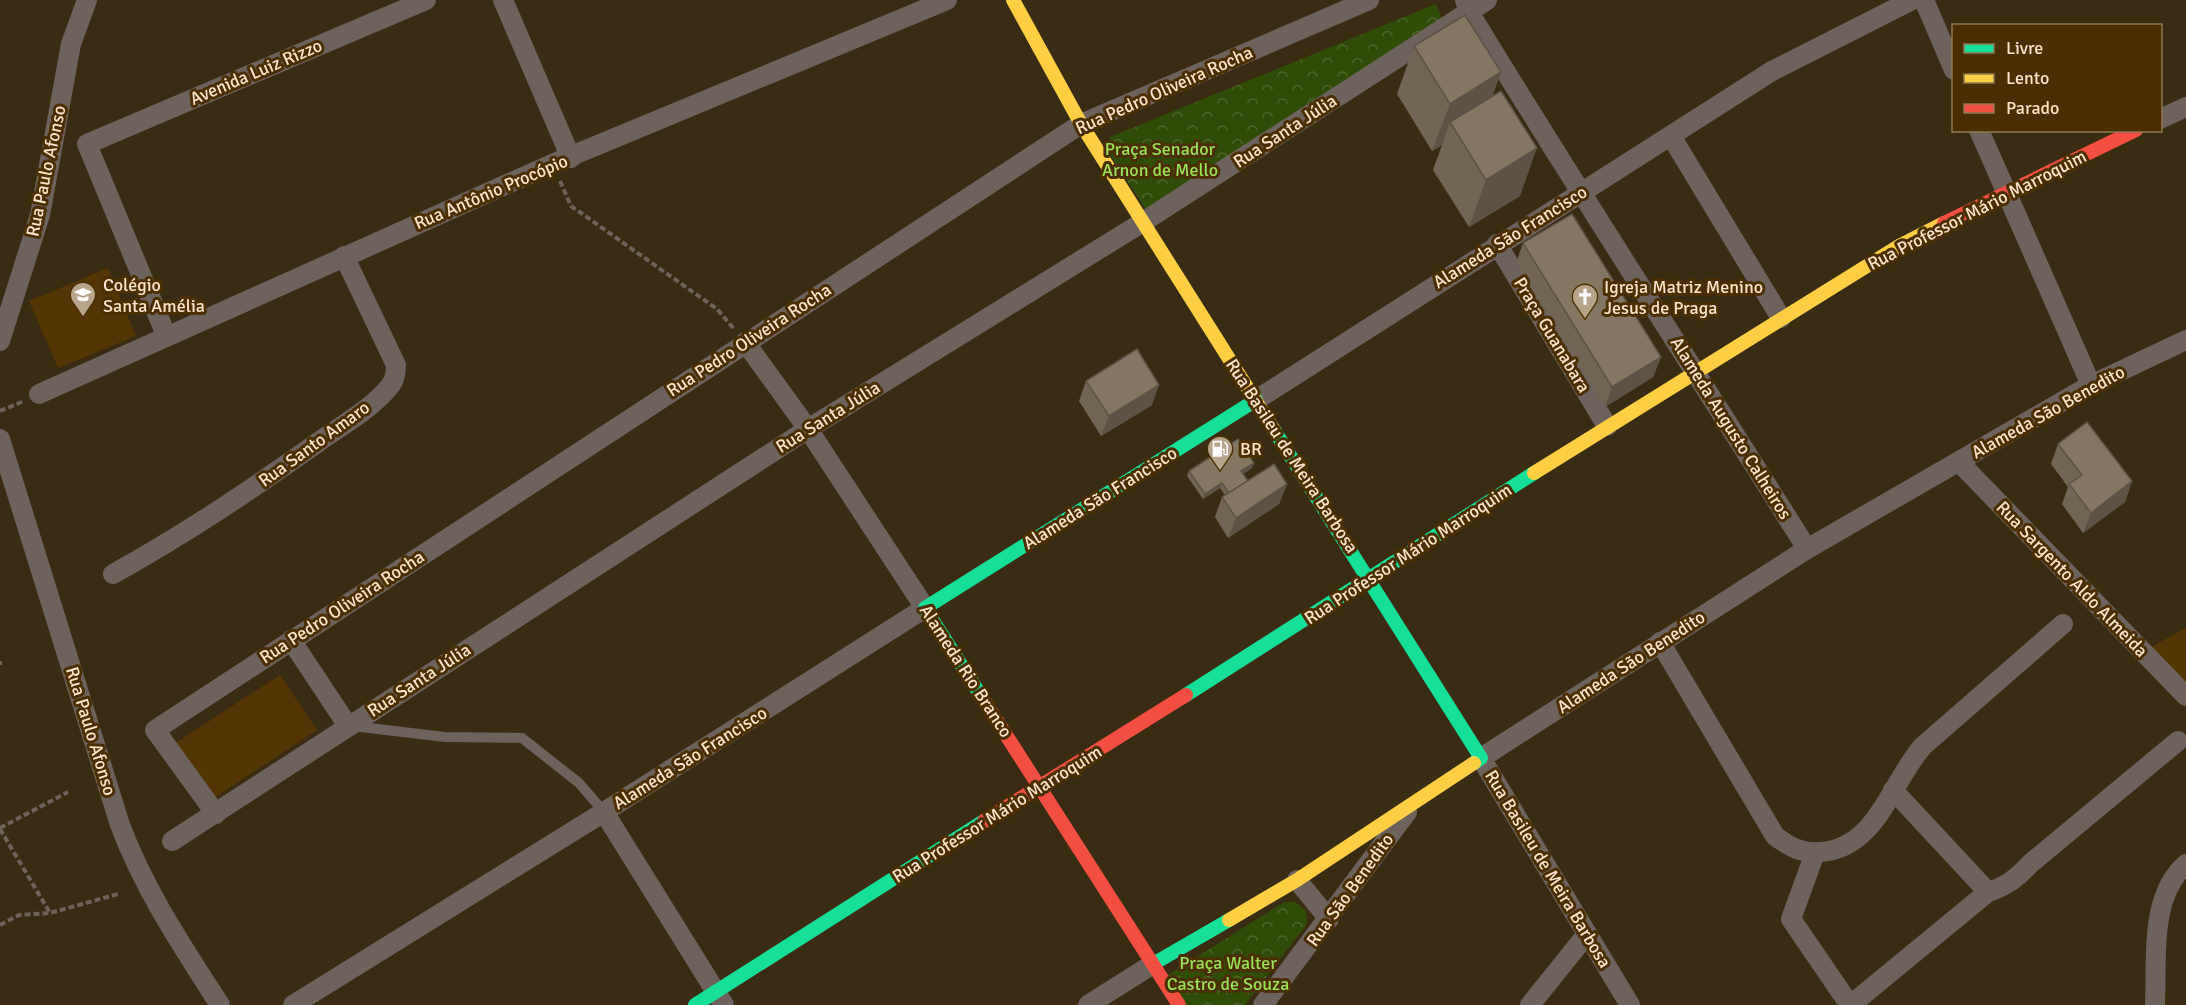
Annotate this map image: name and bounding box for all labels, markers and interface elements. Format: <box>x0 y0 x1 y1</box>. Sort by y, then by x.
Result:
legend <box>1952 24 2162 132</box>
street label: Avenida Luiz Rizzo <box>187 34 325 110</box>
text: Livre <box>2006 37 2043 59</box>
street label: Rua Pedro Oliveira Rocha <box>1072 41 1256 139</box>
text: Lento <box>2006 67 2049 89</box>
street label: Rua Santa Júlia <box>1229 89 1341 173</box>
text: Parado <box>2006 97 2059 119</box>
street label: Rua Paulo Afonso <box>21 103 71 239</box>
park label: Praça Senador Arnon de Mello <box>1102 138 1218 181</box>
street label: Rua Professor Mário Marroquim <box>1864 145 2090 275</box>
street label: Rua Antônio Procópio <box>411 150 571 234</box>
street label: Alameda São Francisco <box>1429 181 1591 293</box>
street label: Praça Guanabara <box>1509 273 1595 397</box>
place label: Colégio Santa Amélia <box>103 274 205 317</box>
place label: Igreja Matriz Menino Jesus de Praga <box>1604 276 1763 319</box>
street label: Rua Pedro Oliveira Rocha <box>663 279 835 401</box>
school or university icon: Colégio Santa Amélia <box>68 280 98 318</box>
church icon: Igreja Matriz Menino Jesus de Praga <box>1570 282 1600 320</box>
street label: Alameda Augusto Calheiros <box>1666 333 1796 523</box>
street label: Rua Basileu de Meira Barbosa <box>1221 355 1363 557</box>
street label: Alameda São Benedito <box>1967 361 2129 463</box>
street label: Rua Santa Júlia <box>772 376 884 458</box>
street label: Rua Santo Amaro <box>254 396 374 492</box>
fuel station icon: BR <box>1205 434 1235 472</box>
place label: BR <box>1240 438 1262 460</box>
street label: Alameda São Francisco <box>1019 442 1181 554</box>
street label: Rua Professor Mário Marroquim <box>1300 479 1516 629</box>
street label: Rua Sargento Aldo Almeida <box>1992 496 2152 662</box>
street label: Rua Pedro Oliveira Rocha <box>256 546 428 668</box>
street label: Alameda Rio Branco <box>915 600 1017 742</box>
street label: Alameda São Benedito <box>1553 606 1709 718</box>
street label: Rua Santa Júlia <box>363 638 475 722</box>
street label: Rua Paulo Afonso <box>61 664 121 798</box>
street label: Alameda São Francisco <box>609 702 771 814</box>
street label: Rua Professor Mário Marroquim <box>888 740 1106 888</box>
street label: Rua Basileu de Meira Barbosa <box>1480 766 1616 972</box>
street label: Rua São Benedito <box>1302 829 1398 951</box>
park label: Praça Walter Castro de Souza <box>1167 952 1289 995</box>

